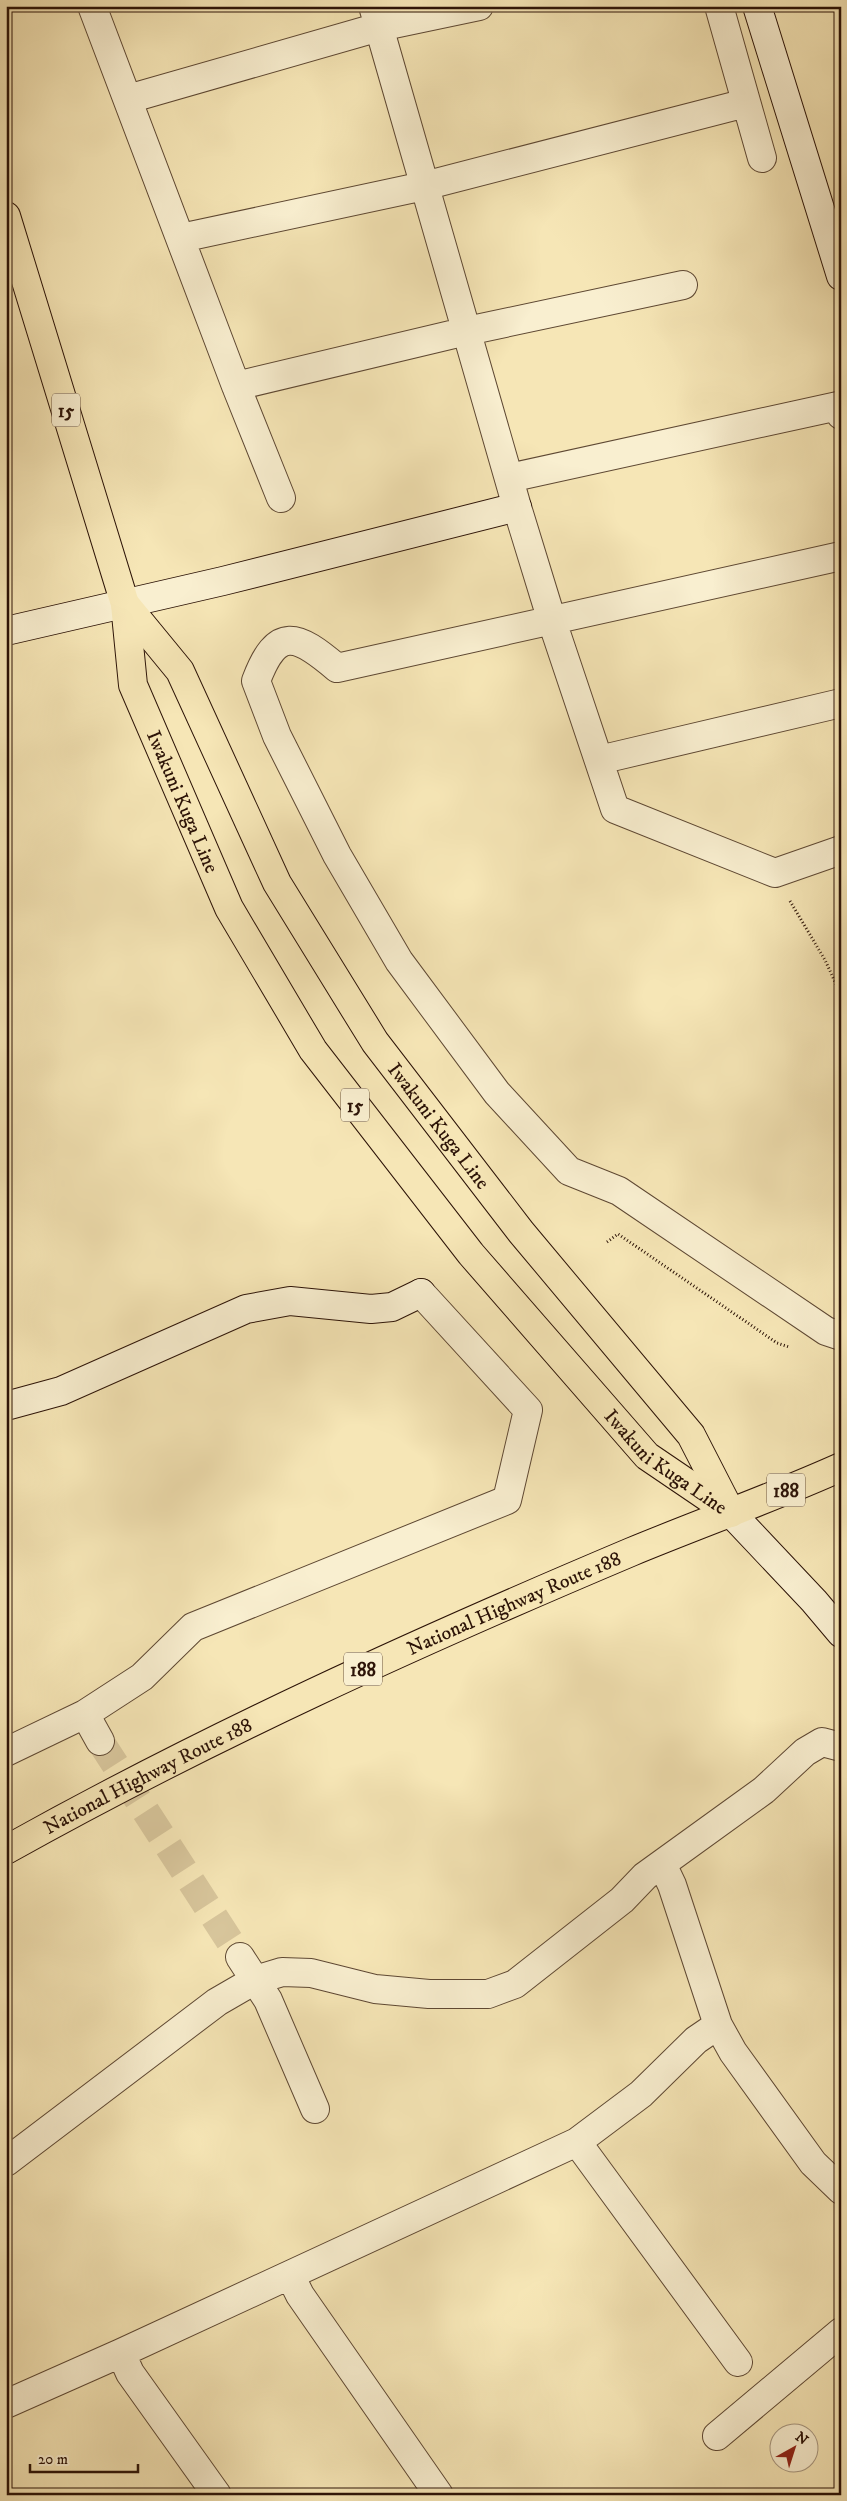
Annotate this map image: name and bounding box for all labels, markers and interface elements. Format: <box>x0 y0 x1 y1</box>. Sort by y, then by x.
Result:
road number: 15 <box>52 394 80 426</box>
street label: Iwakuni Kuga Line <box>140 727 223 877</box>
street label: Iwakuni Kuga Line <box>382 1058 495 1195</box>
road number: 15 <box>341 1088 369 1122</box>
street label: Iwakuni Kuga Line <box>598 1405 731 1521</box>
road number: 188 <box>767 1474 805 1506</box>
street label: National Highway Route 188 <box>403 1547 625 1662</box>
road number: 188 <box>344 1652 382 1686</box>
street label: National Highway Route 188 <box>40 1713 257 1841</box>
north arrow <box>770 2424 820 2474</box>
text: N <box>791 2428 812 2450</box>
scale bar <box>30 2441 138 2473</box>
text: 20 m <box>38 2450 68 2469</box>

